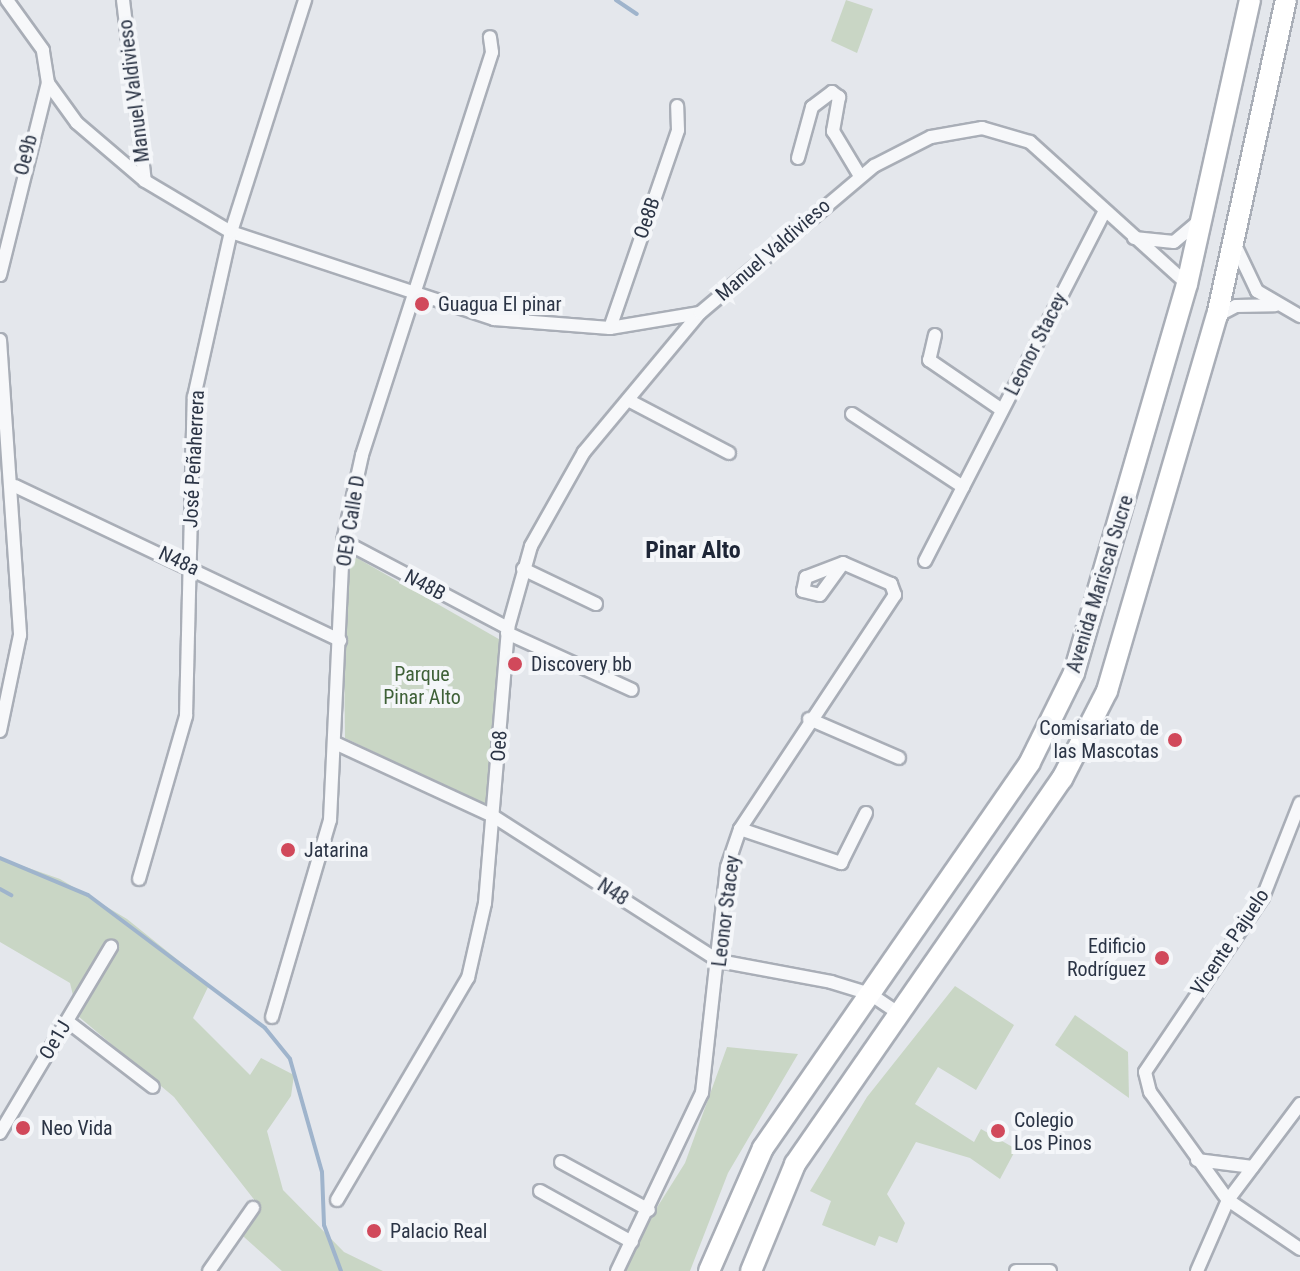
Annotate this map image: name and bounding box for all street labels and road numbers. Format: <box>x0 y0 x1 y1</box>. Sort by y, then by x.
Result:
street label: Manuel Valdivieso <box>113 18 155 164</box>
street label: Oe9b <box>9 132 43 178</box>
street label: Oe8B <box>629 194 665 242</box>
street label: Manuel Valdivieso <box>711 194 835 306</box>
street label: Leonor Stacey <box>1000 289 1072 399</box>
street label: José Peñaherrera <box>178 389 210 529</box>
street label: OE9 Calle D <box>332 474 370 568</box>
street label: Avenida Mariscal Sucre <box>1062 492 1138 676</box>
street label: N48a <box>155 541 203 581</box>
street label: N48B <box>400 564 450 606</box>
street label: Oe8 <box>486 730 512 762</box>
street label: Leonor Stacey <box>707 854 745 968</box>
street label: N48 <box>593 873 633 911</box>
street label: Vicente Pajuelo <box>1186 884 1274 1000</box>
street label: Oe1J <box>34 1016 76 1064</box>

